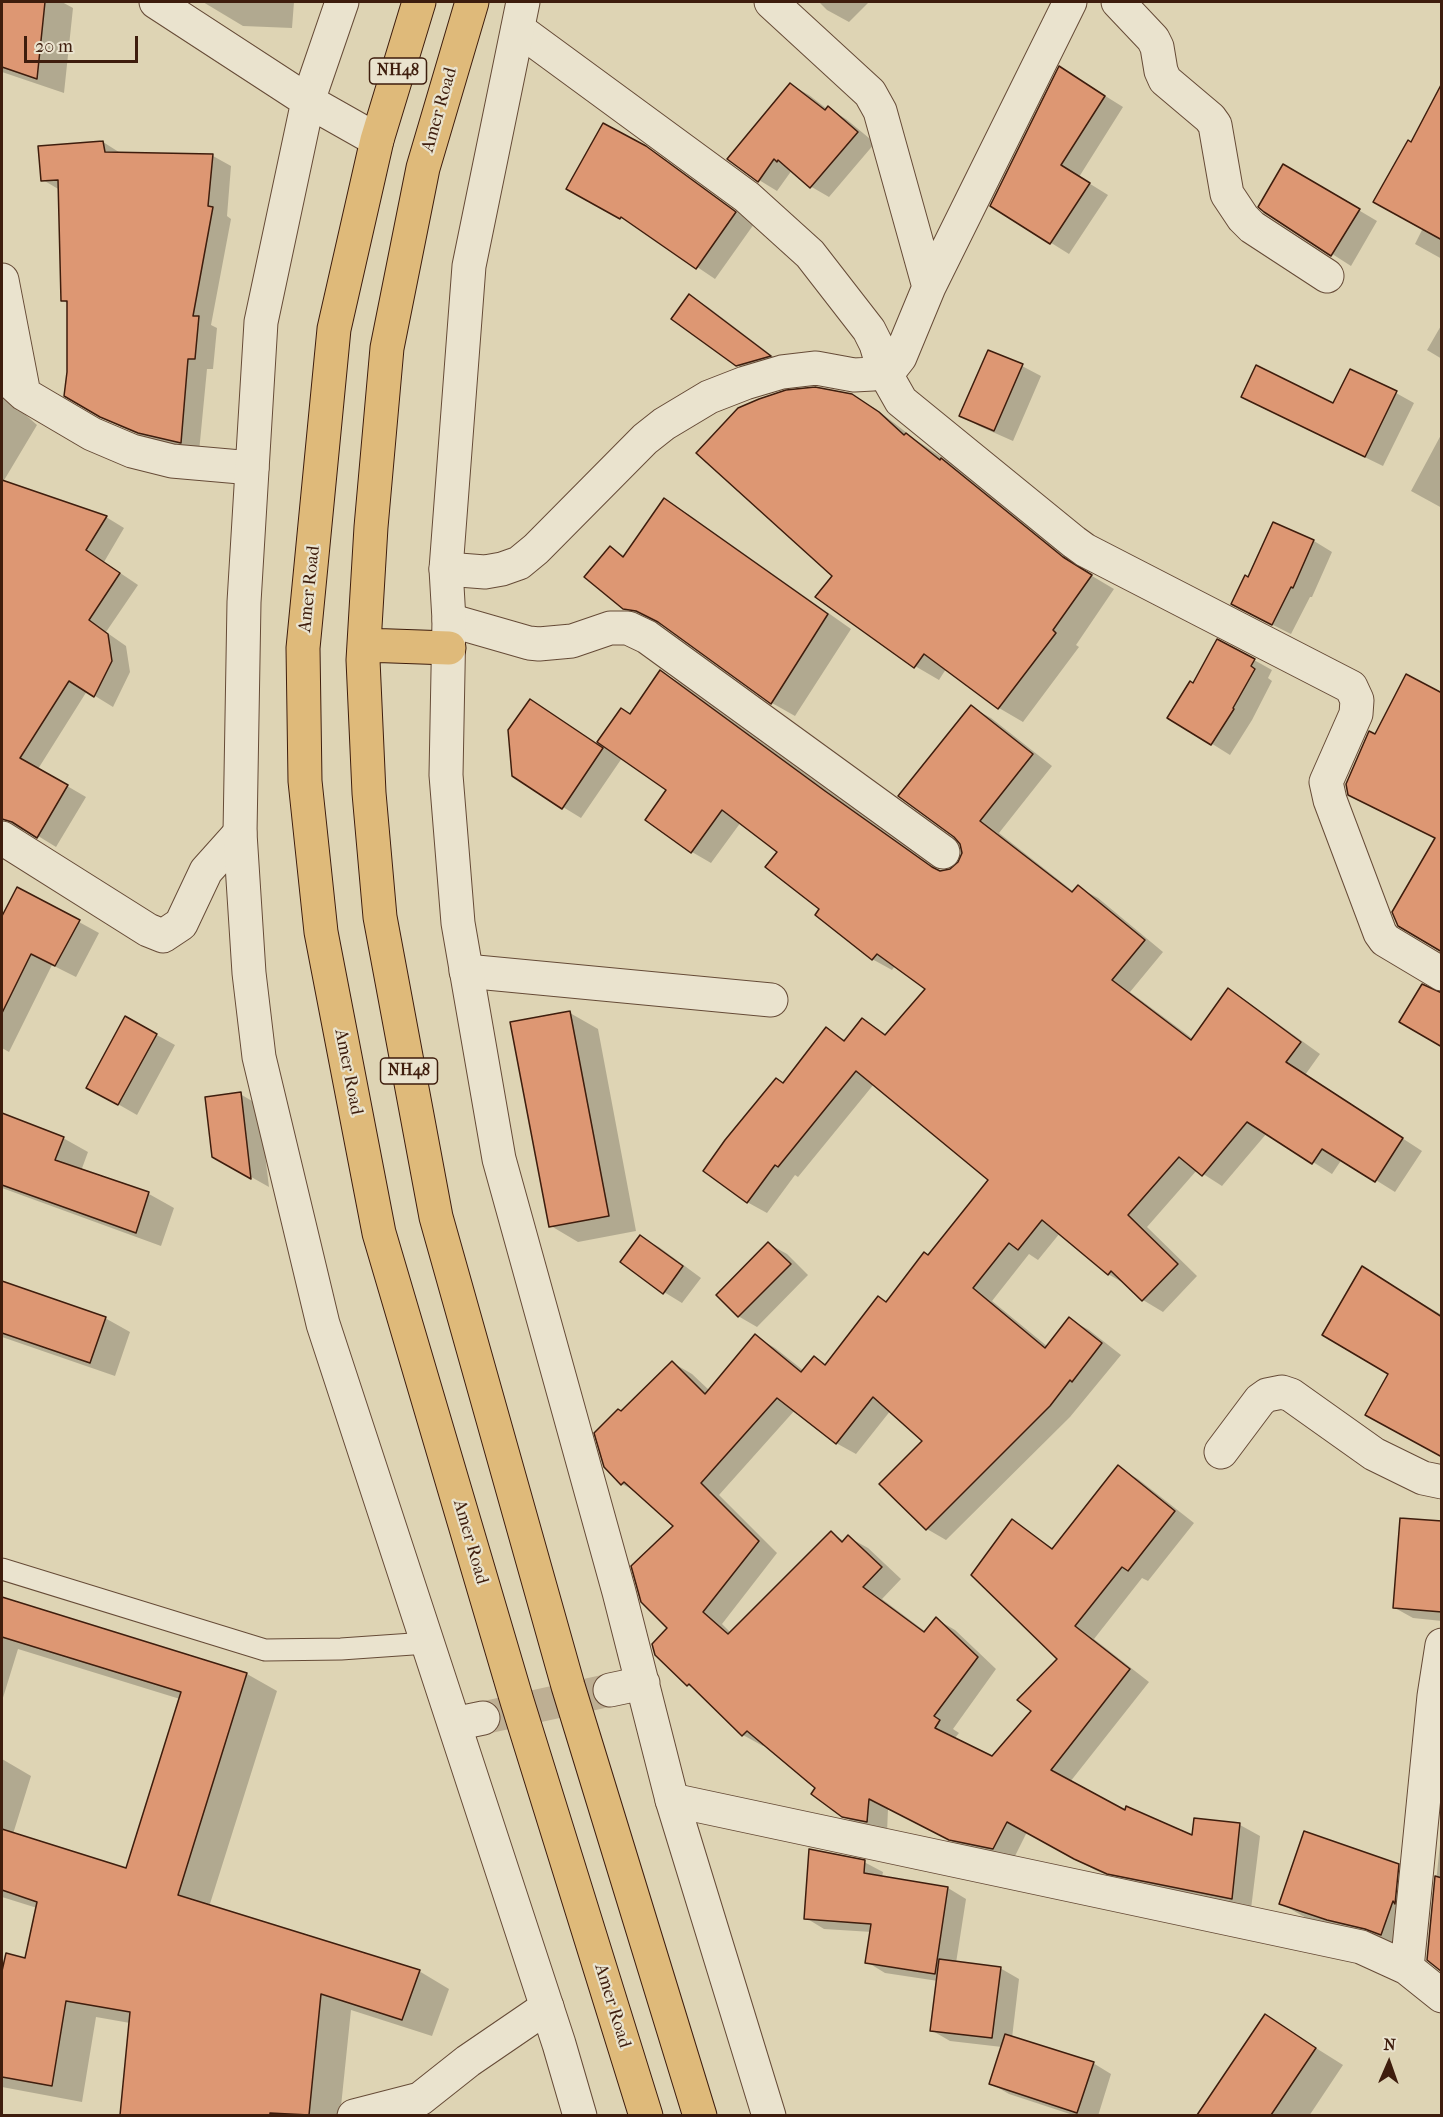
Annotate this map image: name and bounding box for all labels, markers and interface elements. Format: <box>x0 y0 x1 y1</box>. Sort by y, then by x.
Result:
scale bar <box>27 24 141 62</box>
text: 20 m <box>35 36 73 57</box>
road number: NH48 <box>370 58 426 84</box>
street label: Amer Road <box>418 65 462 155</box>
street label: Amer Road <box>295 545 325 633</box>
street label: Amer Road <box>329 1027 367 1117</box>
road number: NH48 <box>380 1058 438 1084</box>
street label: Amer Road <box>448 1497 492 1587</box>
street label: Amer Road <box>589 1961 635 2051</box>
north arrow <box>1359 2033 1419 2093</box>
text: N <box>1383 2035 1396 2054</box>

